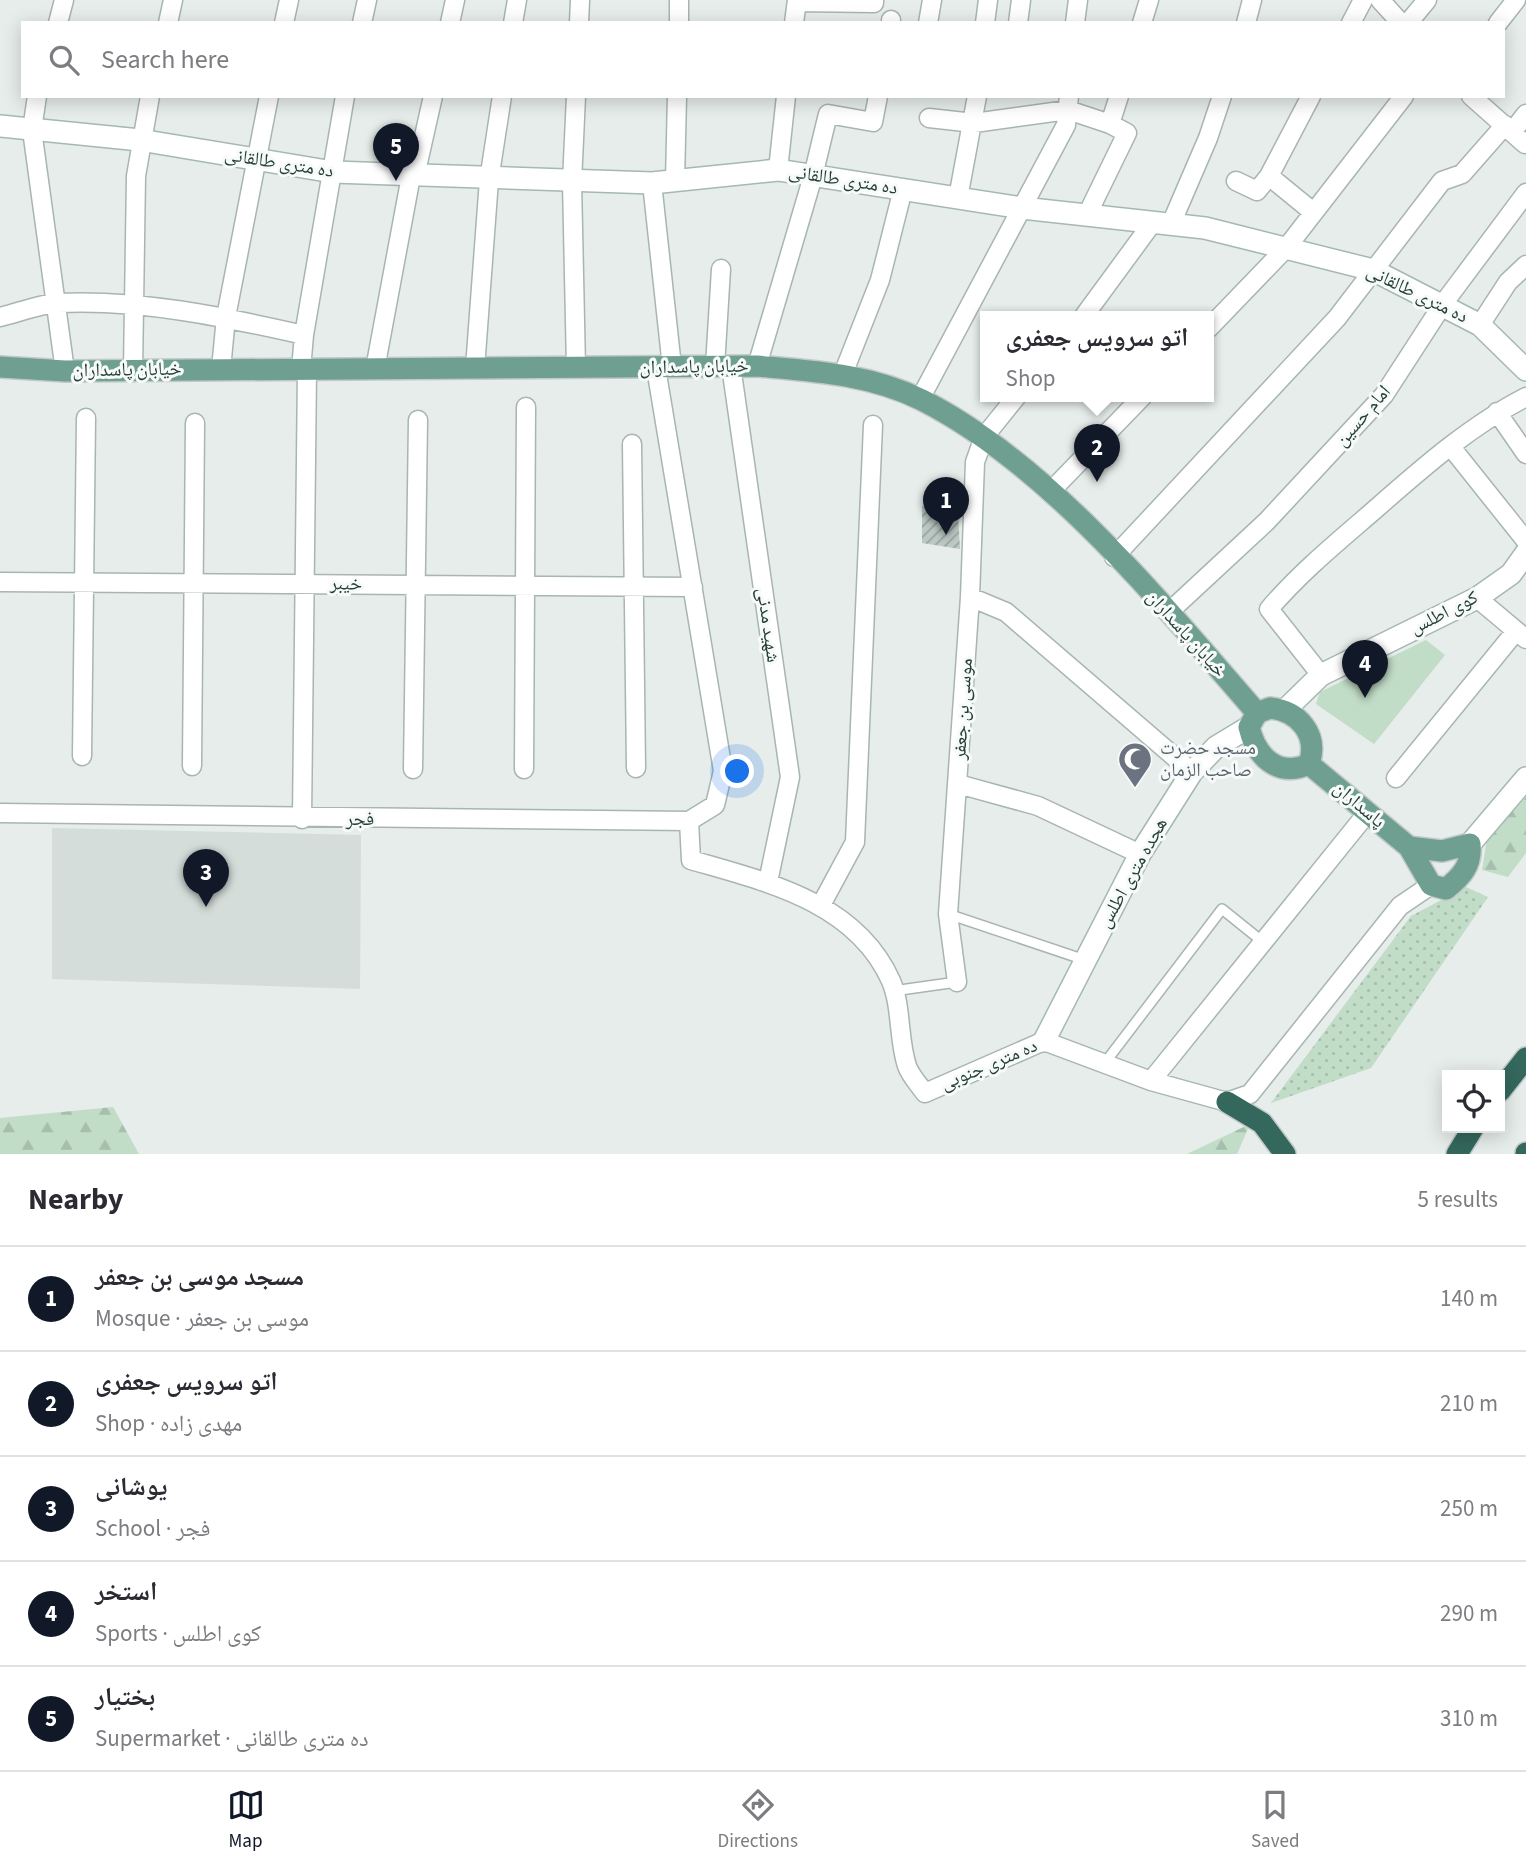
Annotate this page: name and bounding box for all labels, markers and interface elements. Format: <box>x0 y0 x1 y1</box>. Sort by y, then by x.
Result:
search box <box>21 21 1505 98</box>
icon: search <box>45 41 83 79</box>
text: Search here <box>101 41 229 78</box>
pin: 5 <box>373 123 419 181</box>
street label: ده متری طالقانی <box>223 141 336 185</box>
street label: ده متری طالقانی <box>787 158 900 202</box>
street label: ده متری طالقانی <box>1362 258 1472 330</box>
popup <box>980 311 1214 402</box>
text: اتو سرویس جعفری <box>1006 319 1188 356</box>
street label: خیابان پاسداران <box>639 353 749 381</box>
street label: خیابان پاسداران <box>72 356 182 384</box>
text: Shop <box>1006 362 1056 395</box>
street label: امام حسین <box>1329 379 1397 453</box>
pin: 2 <box>1074 424 1120 482</box>
pin: 1 <box>923 477 969 535</box>
street label: خیبر <box>329 570 362 598</box>
street label: خیابان پاسداران <box>1139 584 1233 684</box>
street label: کوی اطلس <box>1405 584 1483 642</box>
street label: شهید مدنی <box>749 586 787 664</box>
pin: 4 <box>1342 640 1388 698</box>
street label: موسی بن جعفر <box>946 657 980 762</box>
place label: مسجد حضرت صاحب الزمان <box>1160 735 1256 784</box>
mosque icon: مسجد حضرت صاحب الزمان <box>1116 740 1154 789</box>
your location <box>720 754 754 788</box>
street label: پاسداران <box>1327 775 1391 835</box>
street label: فجر <box>345 806 374 833</box>
street label: هجده متری اطلس <box>1091 813 1175 933</box>
pin: 3 <box>183 849 229 907</box>
street label: ده متری جنوبی <box>936 1032 1042 1098</box>
map controls <box>1442 1070 1505 1133</box>
button: locate <box>1442 1070 1505 1133</box>
text: Nearby <box>28 1178 123 1221</box>
text: 5 results <box>1418 1183 1498 1216</box>
text: مسجد موسی بن جعفر <box>95 1258 304 1295</box>
text: 1 <box>45 1282 57 1315</box>
text: 140 m <box>1440 1282 1498 1315</box>
text: Mosque · موسی بن جعفر <box>95 1302 309 1335</box>
text: اتو سرویس جعفری <box>95 1363 278 1400</box>
text: 2 <box>45 1387 57 1420</box>
text: 210 m <box>1440 1387 1498 1420</box>
text: Shop · مهدی زاده <box>95 1407 242 1440</box>
text: یوشانی <box>95 1468 167 1505</box>
text: 3 <box>45 1492 57 1525</box>
text: 250 m <box>1440 1492 1498 1525</box>
text: School · فجر <box>95 1512 210 1545</box>
text: استخر <box>95 1573 157 1610</box>
text: 4 <box>45 1597 57 1630</box>
text: 290 m <box>1440 1597 1498 1630</box>
text: Sports · کوی اطلس <box>95 1617 261 1650</box>
text: بختیار <box>95 1678 155 1715</box>
text: 5 <box>45 1702 57 1735</box>
text: 310 m <box>1440 1702 1498 1735</box>
text: Supermarket · ده متری طالقانی <box>95 1722 369 1755</box>
tab: Map <box>227 1786 265 1855</box>
tab: Directions <box>718 1786 798 1855</box>
tab: Saved <box>1251 1786 1299 1855</box>

